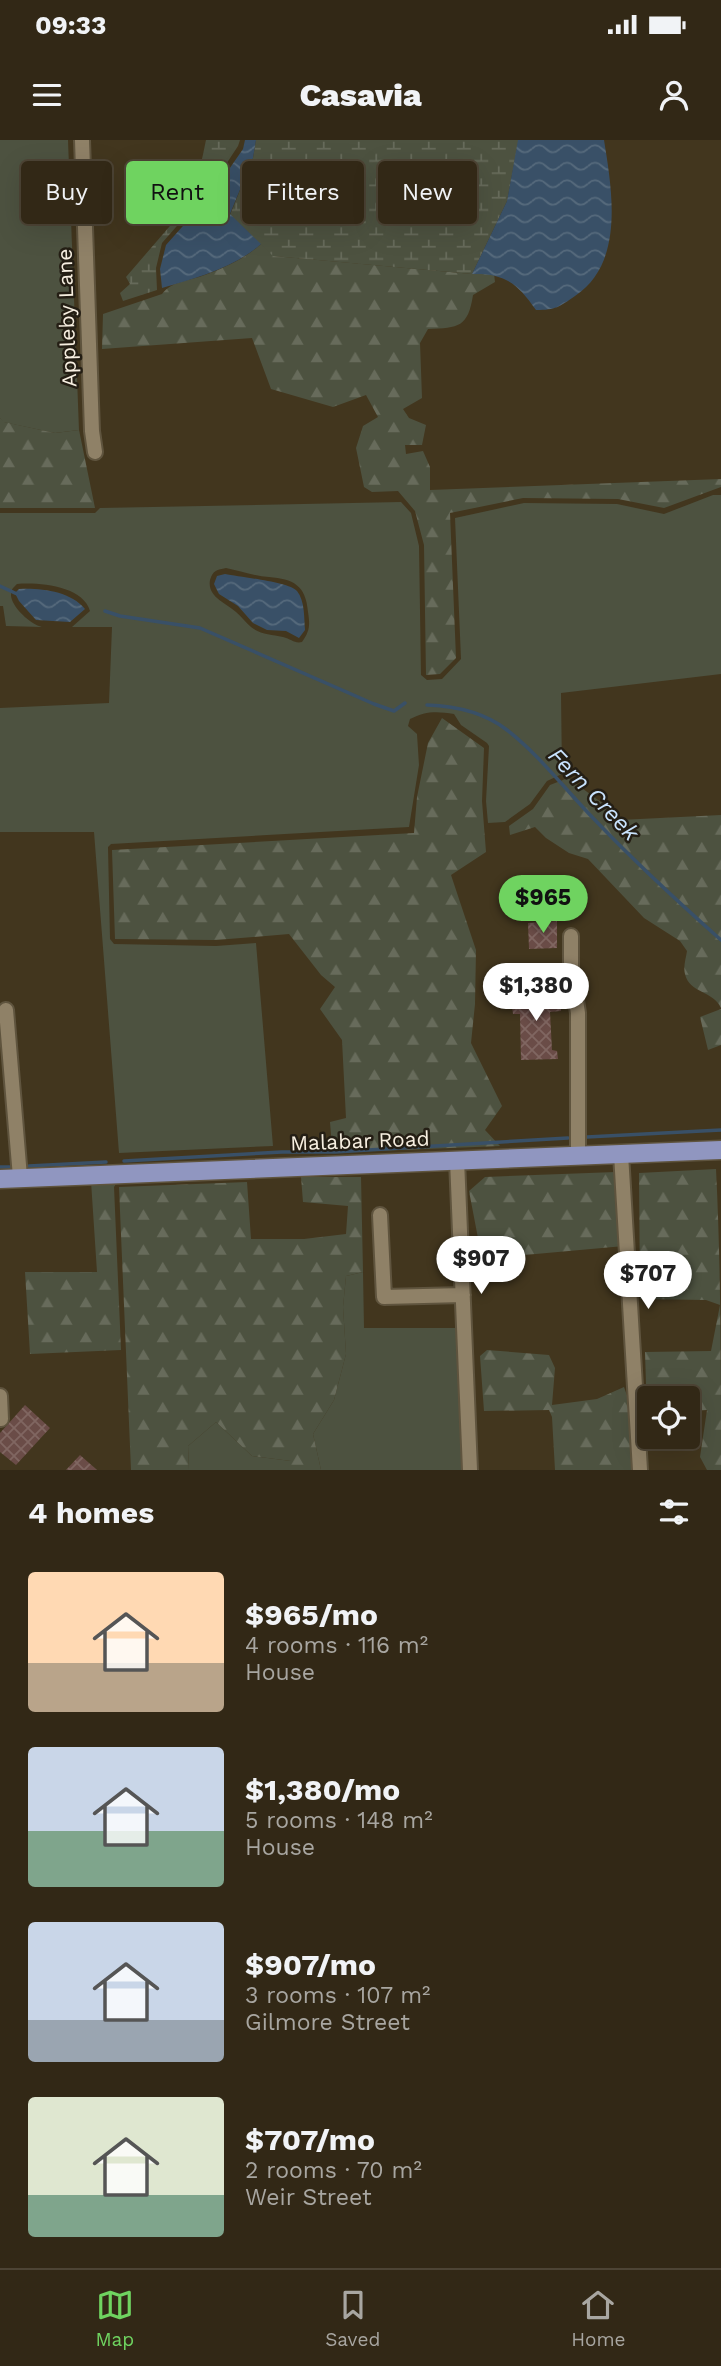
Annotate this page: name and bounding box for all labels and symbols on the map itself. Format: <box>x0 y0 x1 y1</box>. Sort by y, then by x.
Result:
street label: Appleby Lane <box>52 248 81 388</box>
water label: Fern Creek <box>543 742 646 847</box>
pin: $965 <box>502 876 584 935</box>
pin: $1,380 <box>479 964 593 1023</box>
street label: Malabar Road <box>290 1126 430 1155</box>
pin: $907 <box>440 1236 522 1296</box>
pin: $707 <box>607 1252 689 1311</box>

